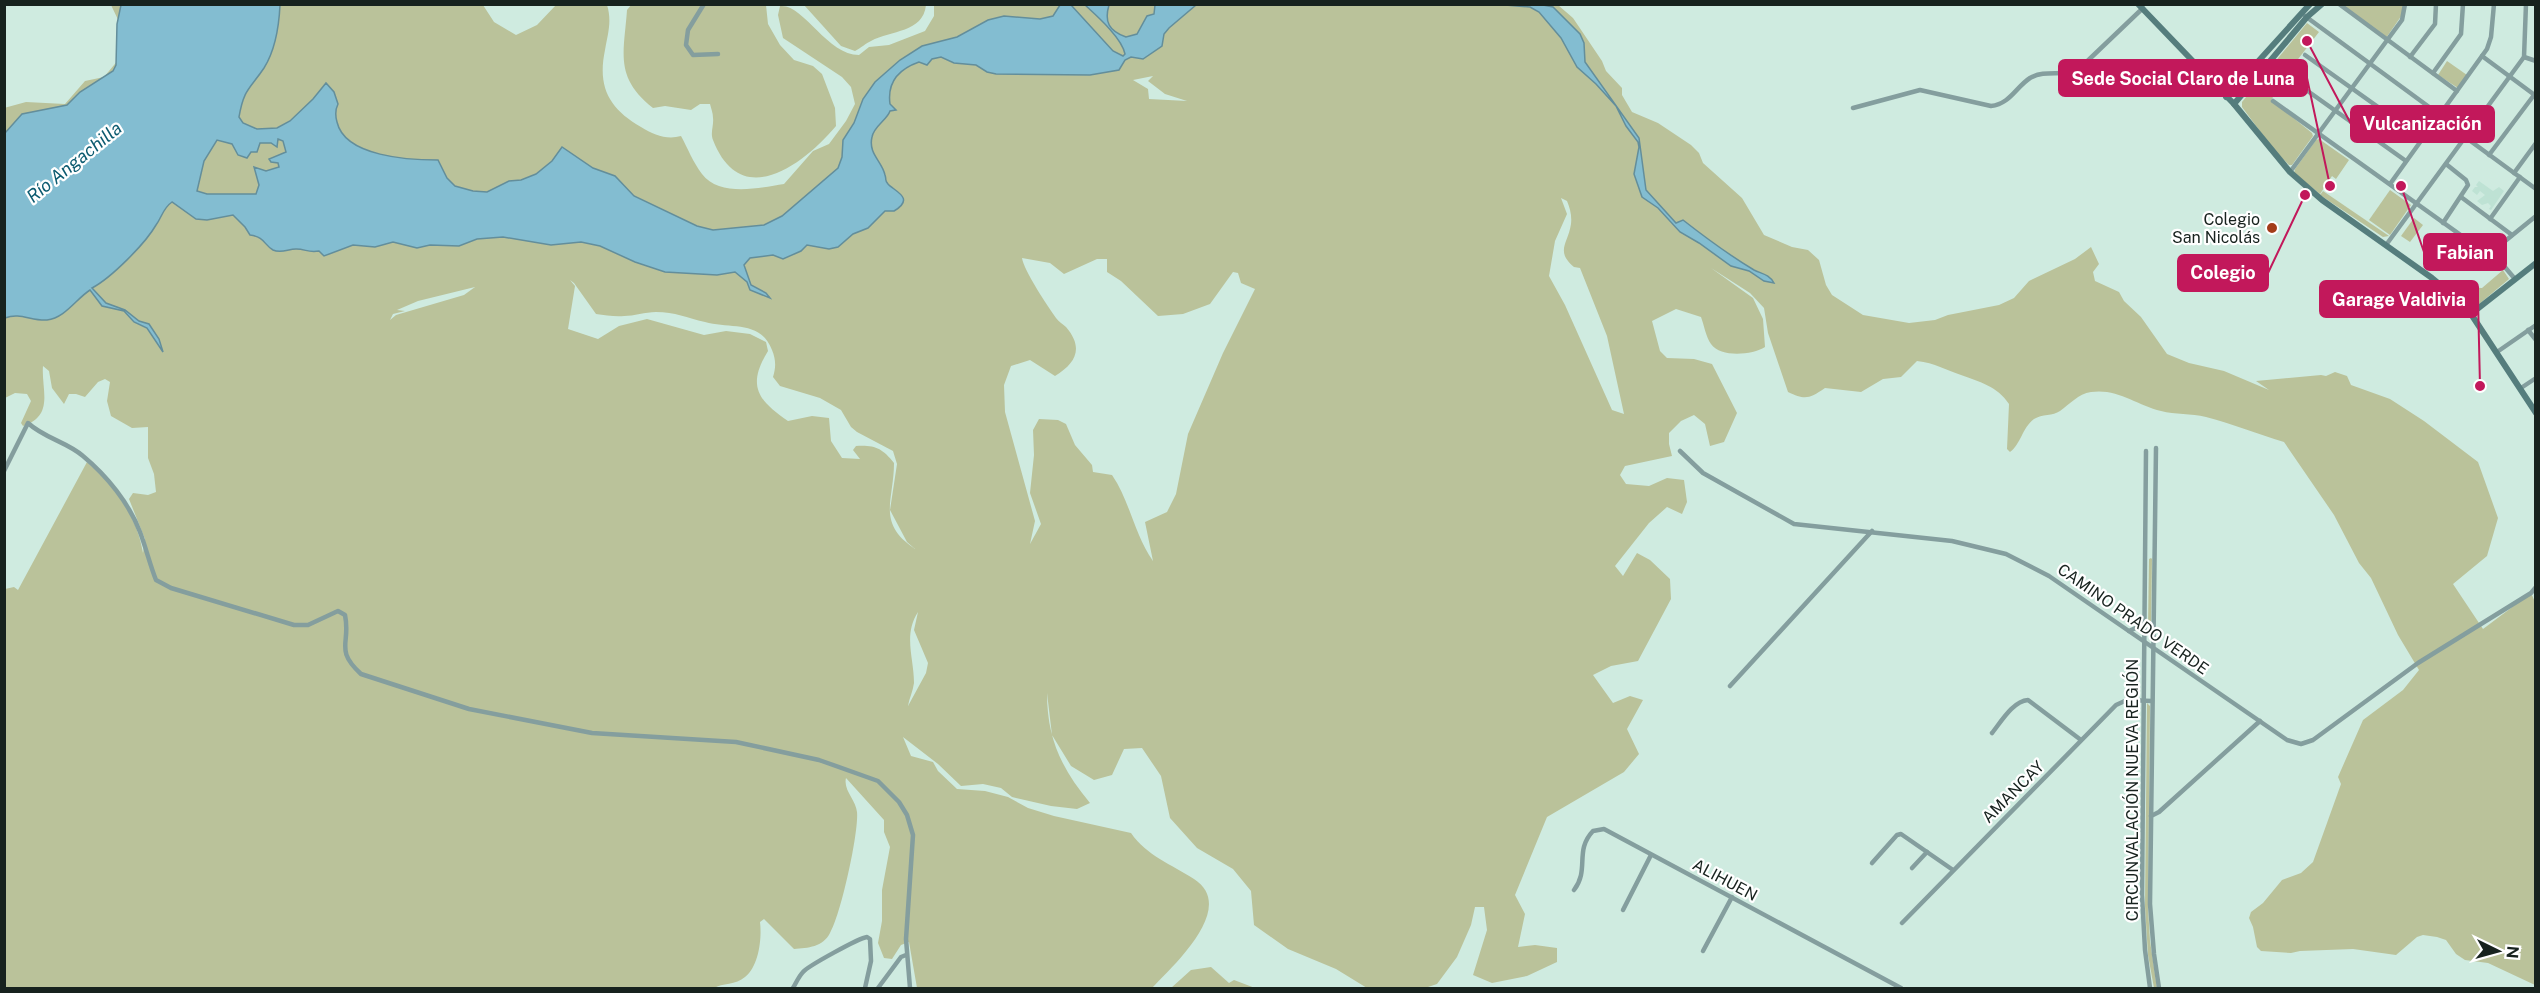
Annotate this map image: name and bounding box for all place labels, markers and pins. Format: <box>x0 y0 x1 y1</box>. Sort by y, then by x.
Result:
callout: Sede Social Claro de Luna <box>2059 60 2307 96</box>
callout: Vulcanización <box>2351 106 2494 142</box>
place label: Colegio San Nicolás <box>2172 210 2260 247</box>
marker: Colegio San Nicolás <box>2265 221 2279 235</box>
callout: Fabian <box>2424 234 2506 270</box>
callout: Colegio <box>2178 255 2268 291</box>
callout: Garage Valdivia <box>2320 281 2478 317</box>

